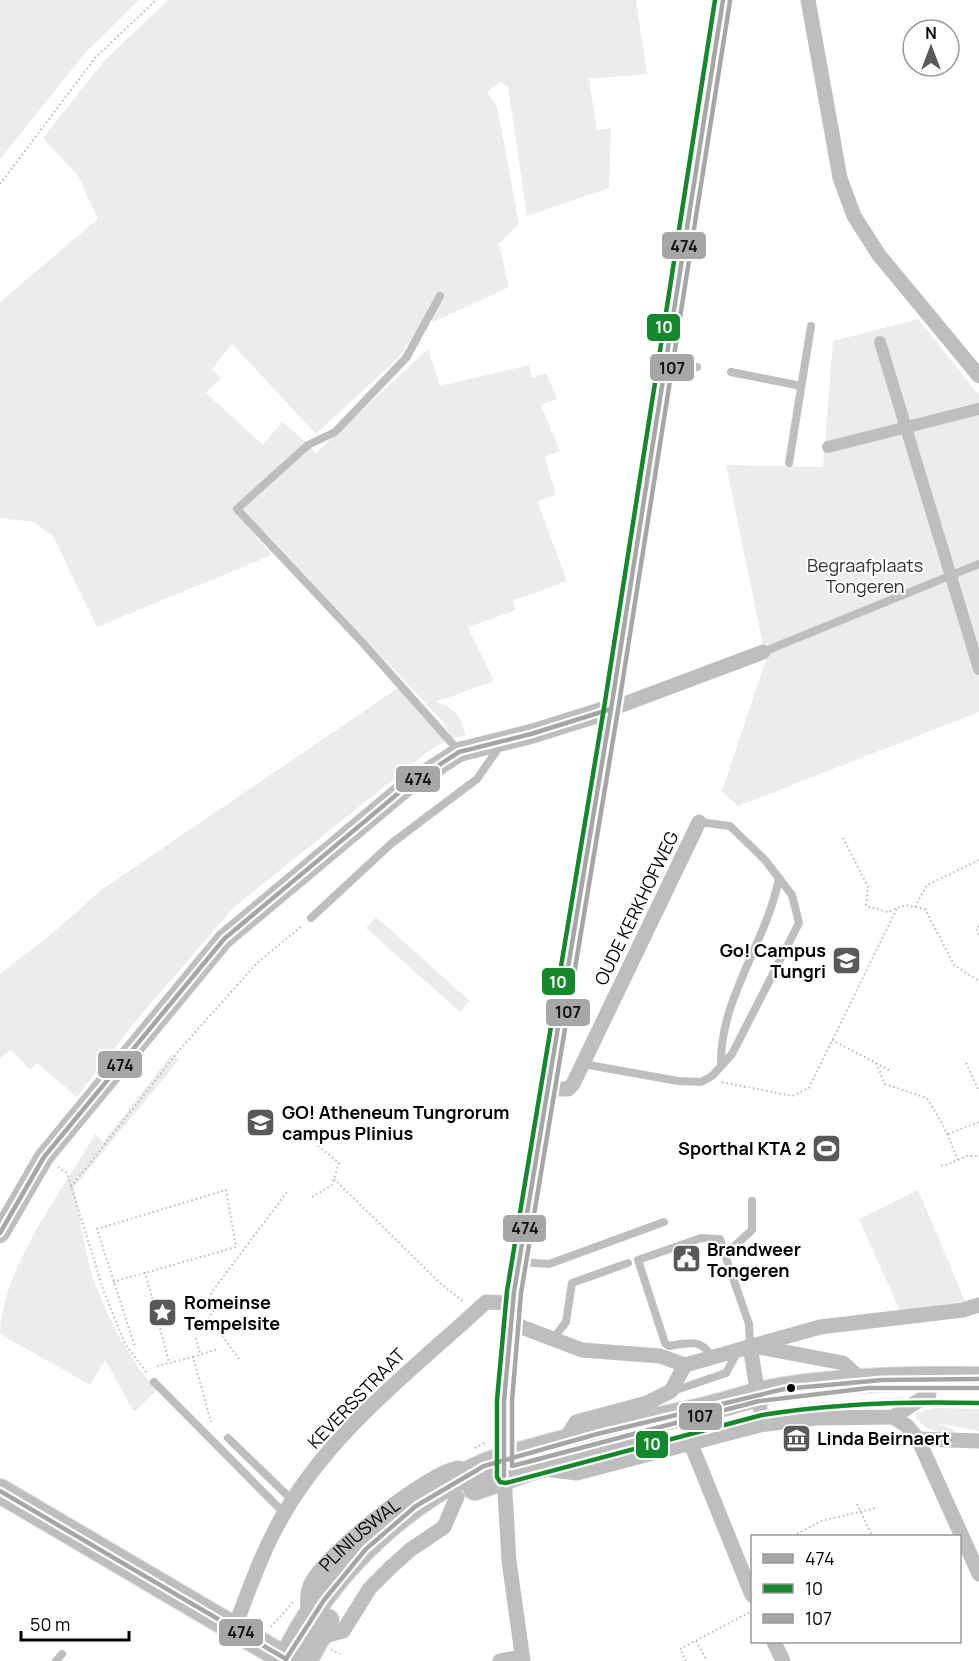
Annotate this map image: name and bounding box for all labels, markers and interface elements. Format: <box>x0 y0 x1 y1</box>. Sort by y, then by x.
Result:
north arrow <box>901 18 961 78</box>
text: N <box>925 22 937 44</box>
line badge: 474 <box>661 231 707 260</box>
text: 474 <box>670 235 698 257</box>
line badge: 10 <box>646 313 681 342</box>
text: 10 <box>655 316 673 338</box>
line badge: 107 <box>649 353 695 382</box>
text: 107 <box>659 357 685 379</box>
park label: Begraafplaats Tongeren <box>807 553 923 598</box>
line badge: 474 <box>395 765 441 793</box>
text: 474 <box>404 768 432 790</box>
street label: OUDE KERKHOFWEG <box>588 827 684 989</box>
place label: Go! Campus Tungri <box>720 938 826 983</box>
school or university icon: Go! Campus Tungri <box>831 944 863 976</box>
line badge: 10 <box>541 967 576 996</box>
text: 10 <box>549 971 567 993</box>
line badge: 107 <box>545 998 591 1027</box>
text: 107 <box>555 1001 581 1023</box>
line badge: 474 <box>97 1050 143 1079</box>
text: 474 <box>106 1054 134 1076</box>
place label: GO! Atheneum Tungrorum campus Plinius <box>282 1100 509 1145</box>
school or university icon: GO! Atheneum Tungrorum campus Plinius <box>245 1106 277 1138</box>
sports icon: Sporthal KTA 2 <box>811 1132 843 1164</box>
place label: Sporthal KTA 2 <box>678 1136 806 1160</box>
line badge: 474 <box>502 1214 547 1243</box>
text: 474 <box>511 1217 539 1239</box>
place label: Brandweer Tongeren <box>707 1237 801 1282</box>
public building icon: Brandweer Tongeren <box>670 1243 702 1275</box>
place label: Romeinse Tempelsite <box>184 1290 280 1335</box>
place icon: Romeinse Tempelsite <box>147 1296 179 1328</box>
street label: KEVERSSTRAAT <box>302 1342 410 1453</box>
unlabelled marker <box>785 1382 797 1394</box>
line badge: 107 <box>678 1402 723 1431</box>
text: 107 <box>687 1405 713 1427</box>
museum icon: Linda Beirnaert <box>780 1422 812 1454</box>
place label: Linda Beirnaert <box>817 1426 950 1450</box>
line badge: 10 <box>635 1430 669 1459</box>
text: 10 <box>643 1433 661 1455</box>
street label: PLINIUSWAL <box>313 1493 404 1576</box>
legend <box>751 1535 961 1643</box>
text: 474 <box>805 1546 835 1570</box>
text: 10 <box>805 1576 823 1600</box>
scale bar <box>21 1604 129 1642</box>
text: 107 <box>805 1606 832 1630</box>
text: 50 m <box>30 1612 70 1636</box>
line badge: 474 <box>218 1618 264 1647</box>
text: 474 <box>227 1621 255 1643</box>

